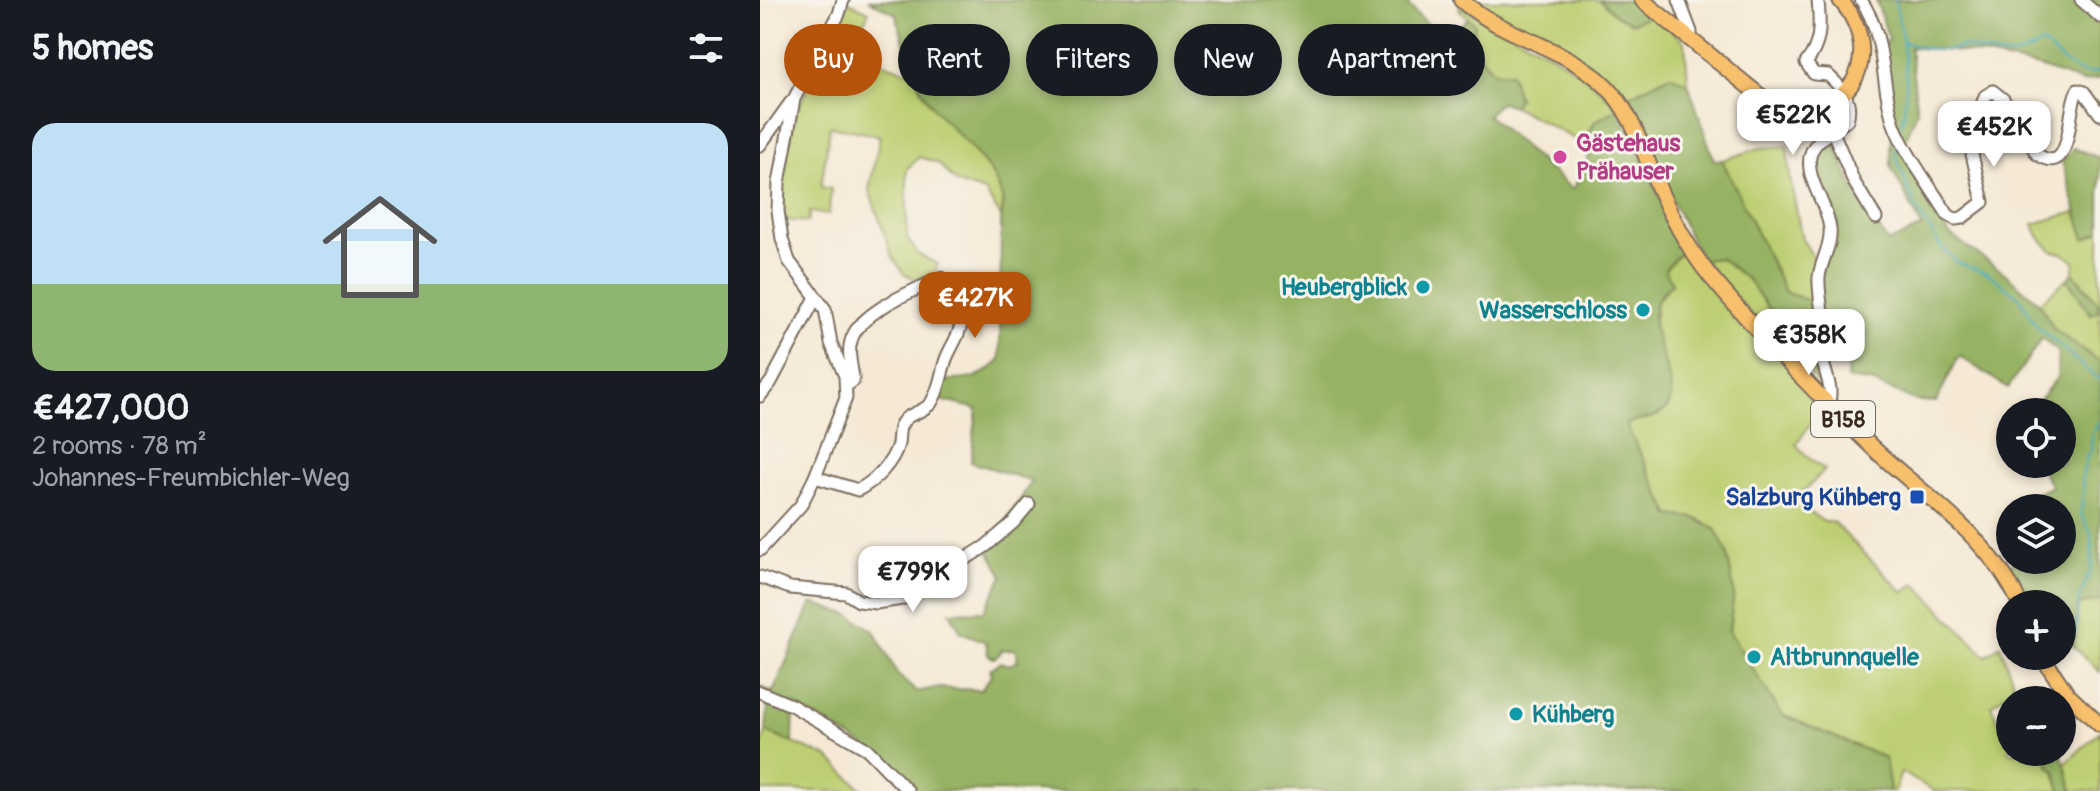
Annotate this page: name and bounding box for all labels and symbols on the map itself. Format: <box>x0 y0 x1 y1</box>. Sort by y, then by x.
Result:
pin: €522K <box>1737 89 1849 157</box>
pin: €452K <box>1938 101 2050 169</box>
place label: Gästehaus Prähauser <box>1576 129 1681 186</box>
marker: Gästehaus Prähauser <box>1551 148 1569 166</box>
pin: €427K <box>919 272 1031 340</box>
place label: Heubergblick <box>1281 273 1408 302</box>
marker: Heubergblick <box>1414 278 1432 296</box>
place label: Wasserschloss <box>1479 296 1627 325</box>
marker: Wasserschloss <box>1634 301 1652 319</box>
pin: €358K <box>1753 309 1865 377</box>
road number: B158 <box>1811 401 1875 437</box>
place label: Salzburg Kühberg <box>1726 483 1901 512</box>
marker: Salzburg Kühberg <box>1908 488 1926 506</box>
pin: €799K <box>857 546 969 614</box>
place label: Altbrunnquelle <box>1770 643 1920 672</box>
marker: Altbrunnquelle <box>1745 648 1763 666</box>
place label: Kühberg <box>1532 700 1614 729</box>
marker: Kühberg <box>1507 705 1525 723</box>

